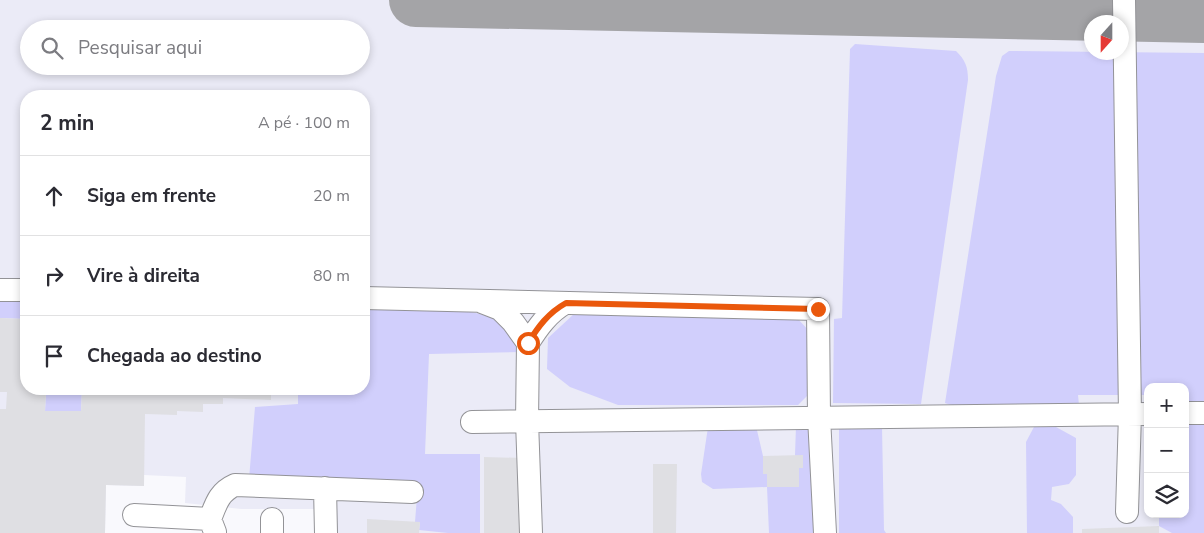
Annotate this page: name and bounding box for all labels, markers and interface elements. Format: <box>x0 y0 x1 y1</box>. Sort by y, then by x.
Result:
north arrow <box>1084 15 1129 60</box>
search box <box>20 20 370 75</box>
icon: search <box>38 34 66 62</box>
text: Pesquisar aqui <box>78 35 202 61</box>
text: 2 min <box>40 109 94 137</box>
text: A pé · 100 m <box>258 112 350 134</box>
icon: ahead <box>40 182 68 210</box>
text: Siga em frente <box>87 183 216 209</box>
text: 20 m <box>313 185 350 207</box>
icon: right <box>40 262 68 290</box>
text: Vire à direita <box>87 263 200 289</box>
text: 80 m <box>313 265 350 287</box>
route end <box>807 298 830 321</box>
route start <box>517 332 540 355</box>
icon: arrive <box>40 342 68 370</box>
text: Chegada ao destino <box>87 343 262 369</box>
map controls <box>1144 383 1189 518</box>
button: + <box>1144 383 1189 428</box>
button: − <box>1144 428 1189 473</box>
button: layers <box>1144 473 1189 518</box>

